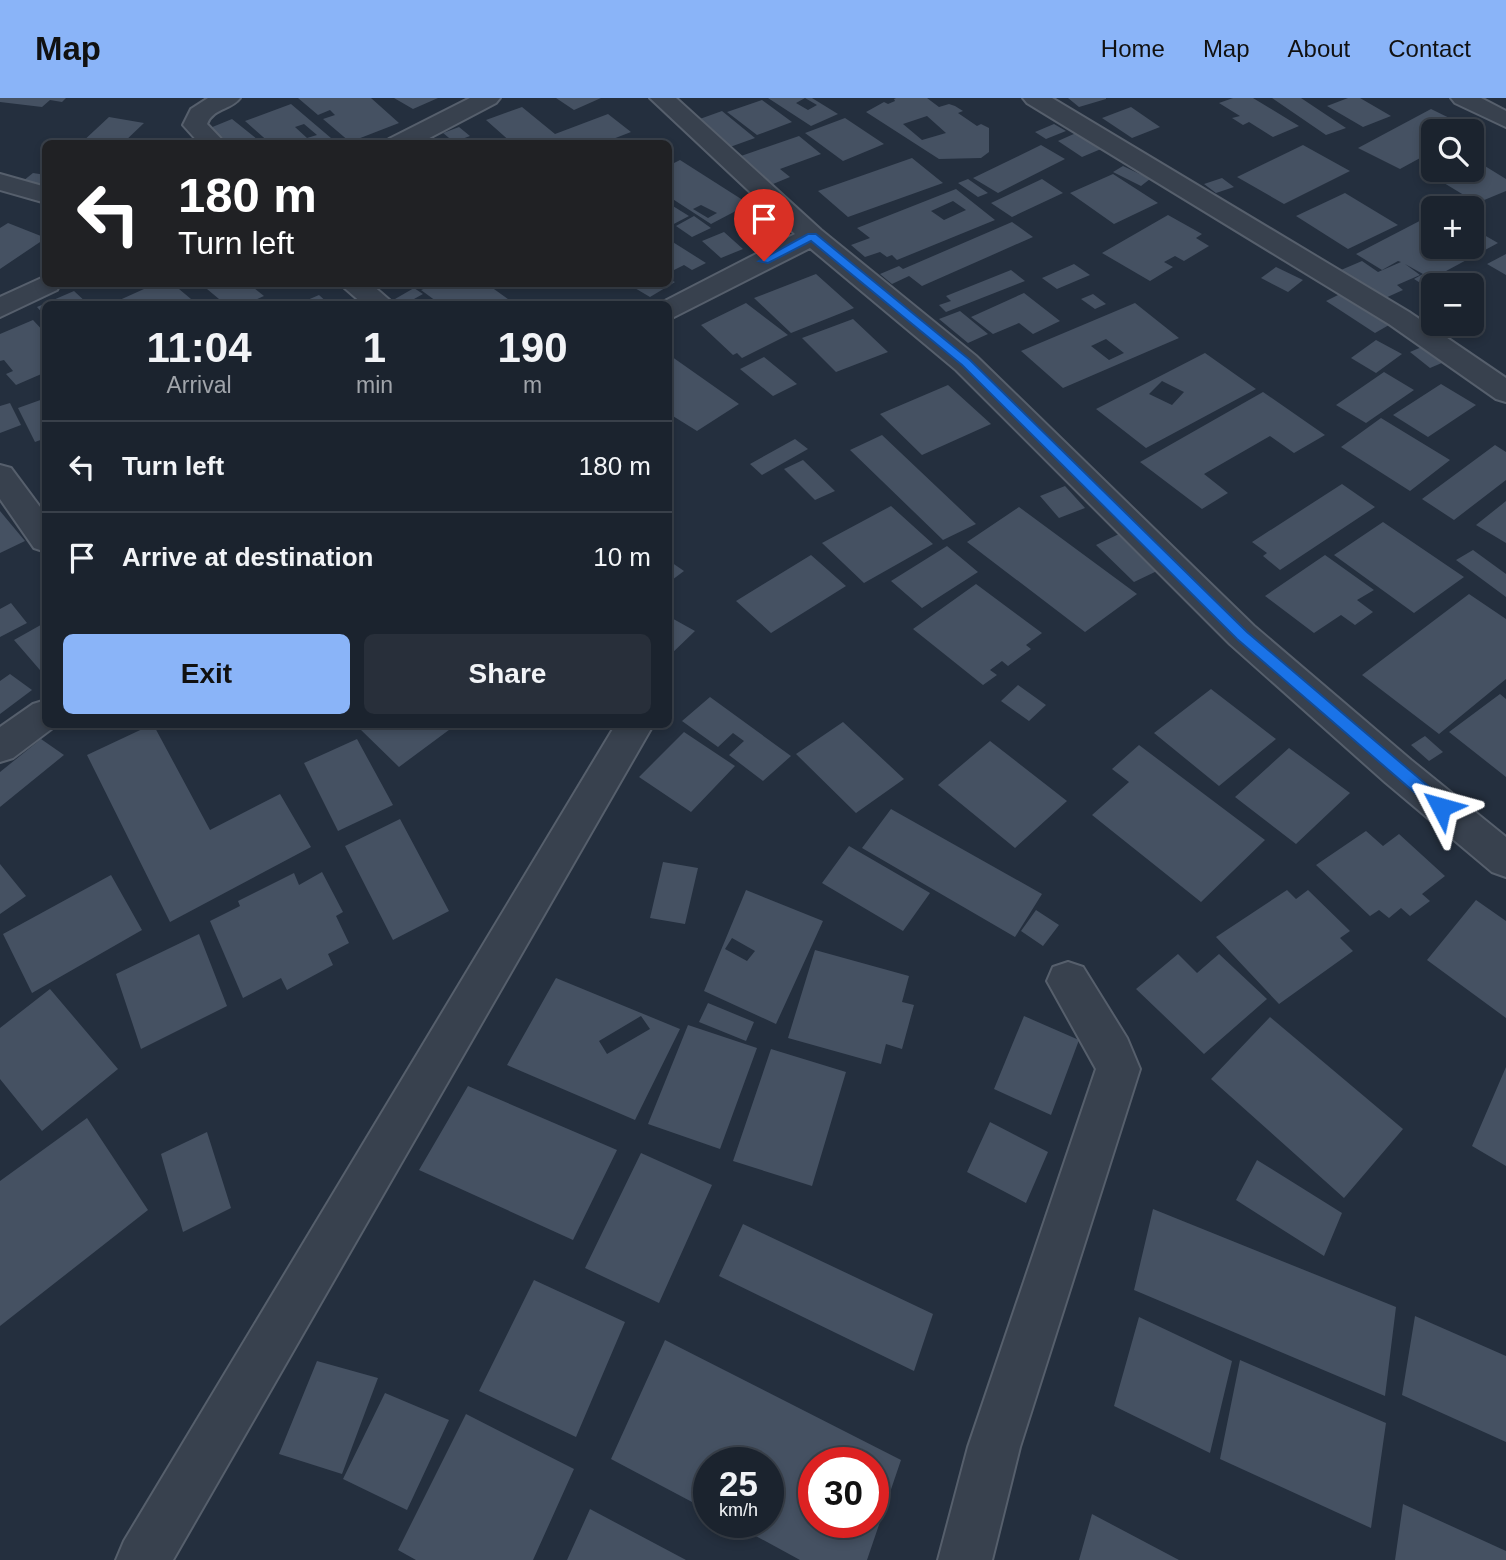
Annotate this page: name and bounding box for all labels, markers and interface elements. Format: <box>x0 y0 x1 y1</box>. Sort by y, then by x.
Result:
text: Map <box>35 30 101 67</box>
text: Home <box>1101 35 1165 62</box>
text: Map <box>1203 35 1250 62</box>
text: About <box>1288 35 1350 62</box>
text: Contact <box>1388 35 1471 62</box>
map controls <box>1421 119 1484 336</box>
button: search <box>1421 119 1484 182</box>
icon: left <box>63 168 154 259</box>
text: 180 m <box>178 168 317 222</box>
pin <box>734 189 794 261</box>
button: + <box>1421 196 1484 259</box>
icon: arrive <box>745 200 783 238</box>
text: Turn left <box>178 225 294 261</box>
button: − <box>1421 273 1484 336</box>
text: 11:04 <box>146 324 252 371</box>
text: 1 <box>363 324 386 371</box>
text: 190 <box>497 324 568 371</box>
text: Arrival <box>166 372 232 398</box>
text: min <box>356 372 393 398</box>
text: m <box>523 372 542 398</box>
icon: left <box>63 448 101 486</box>
text: Turn left <box>122 451 224 481</box>
text: 180 m <box>579 451 651 481</box>
icon: arrive <box>63 539 101 577</box>
text: Arrive at destination <box>122 542 373 572</box>
text: 10 m <box>593 542 651 572</box>
button: Exit <box>63 634 350 714</box>
button: Share <box>364 634 651 714</box>
position arrow <box>1404 770 1478 844</box>
speed limit sign: 30 <box>798 1447 889 1538</box>
text: 25 <box>719 1464 758 1503</box>
text: km/h <box>719 1500 758 1520</box>

